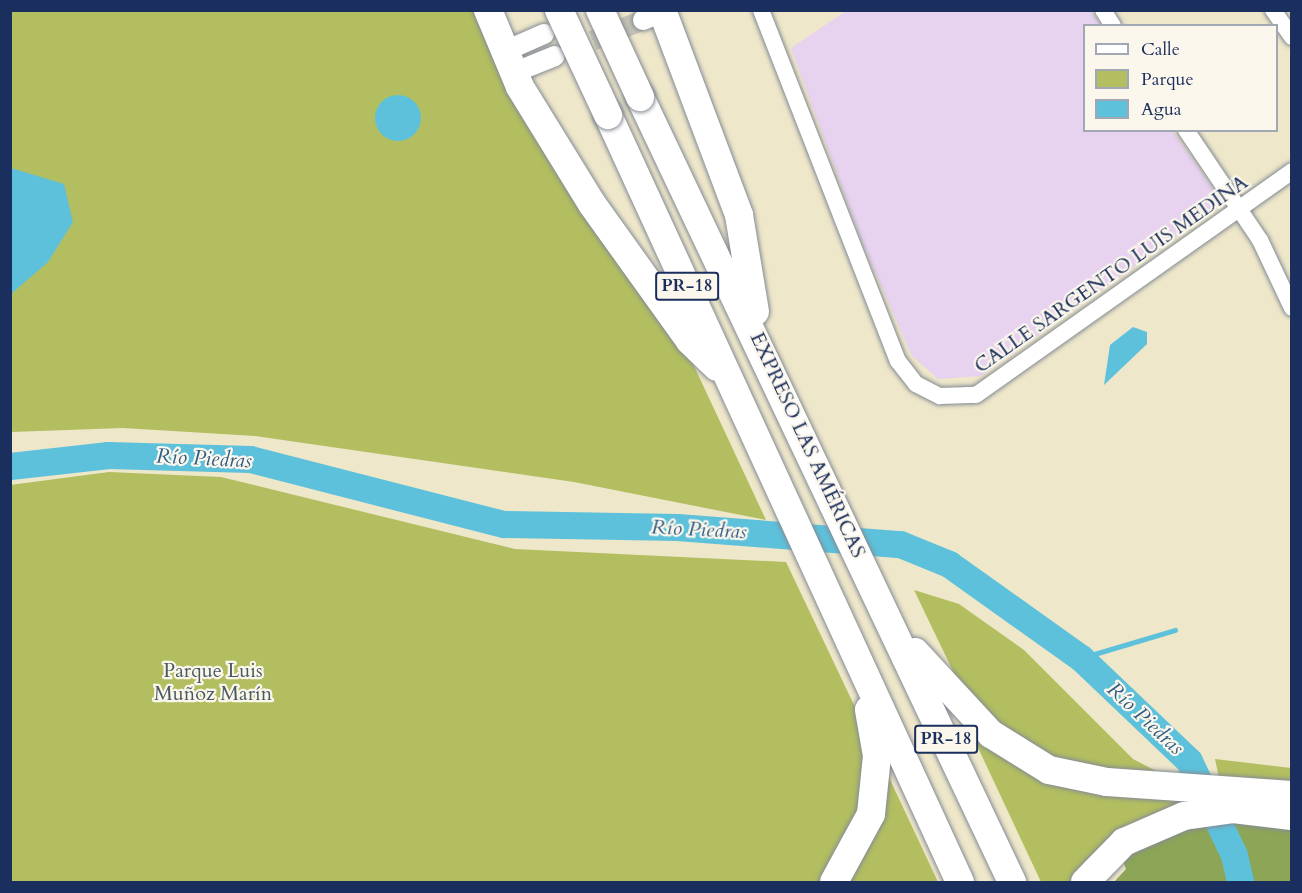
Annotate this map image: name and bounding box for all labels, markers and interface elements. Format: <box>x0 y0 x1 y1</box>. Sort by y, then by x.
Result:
legend <box>1083 24 1278 132</box>
text: Calle <box>1141 37 1180 62</box>
text: Parque <box>1141 67 1194 92</box>
text: Agua <box>1141 97 1182 122</box>
street label: CALLE SARGENTO LUIS MEDINA <box>970 170 1252 378</box>
road number: PR-18 <box>654 271 720 301</box>
street label: EXPRESO LAS AMÉRICAS <box>745 328 871 562</box>
water label: Río Piedras <box>156 444 252 474</box>
water label: Río Piedras <box>651 515 747 545</box>
park label: Parque Luis Muñoz Marín <box>154 658 272 705</box>
water label: Río Piedras <box>1101 677 1189 761</box>
road number: PR-18 <box>913 724 979 754</box>

